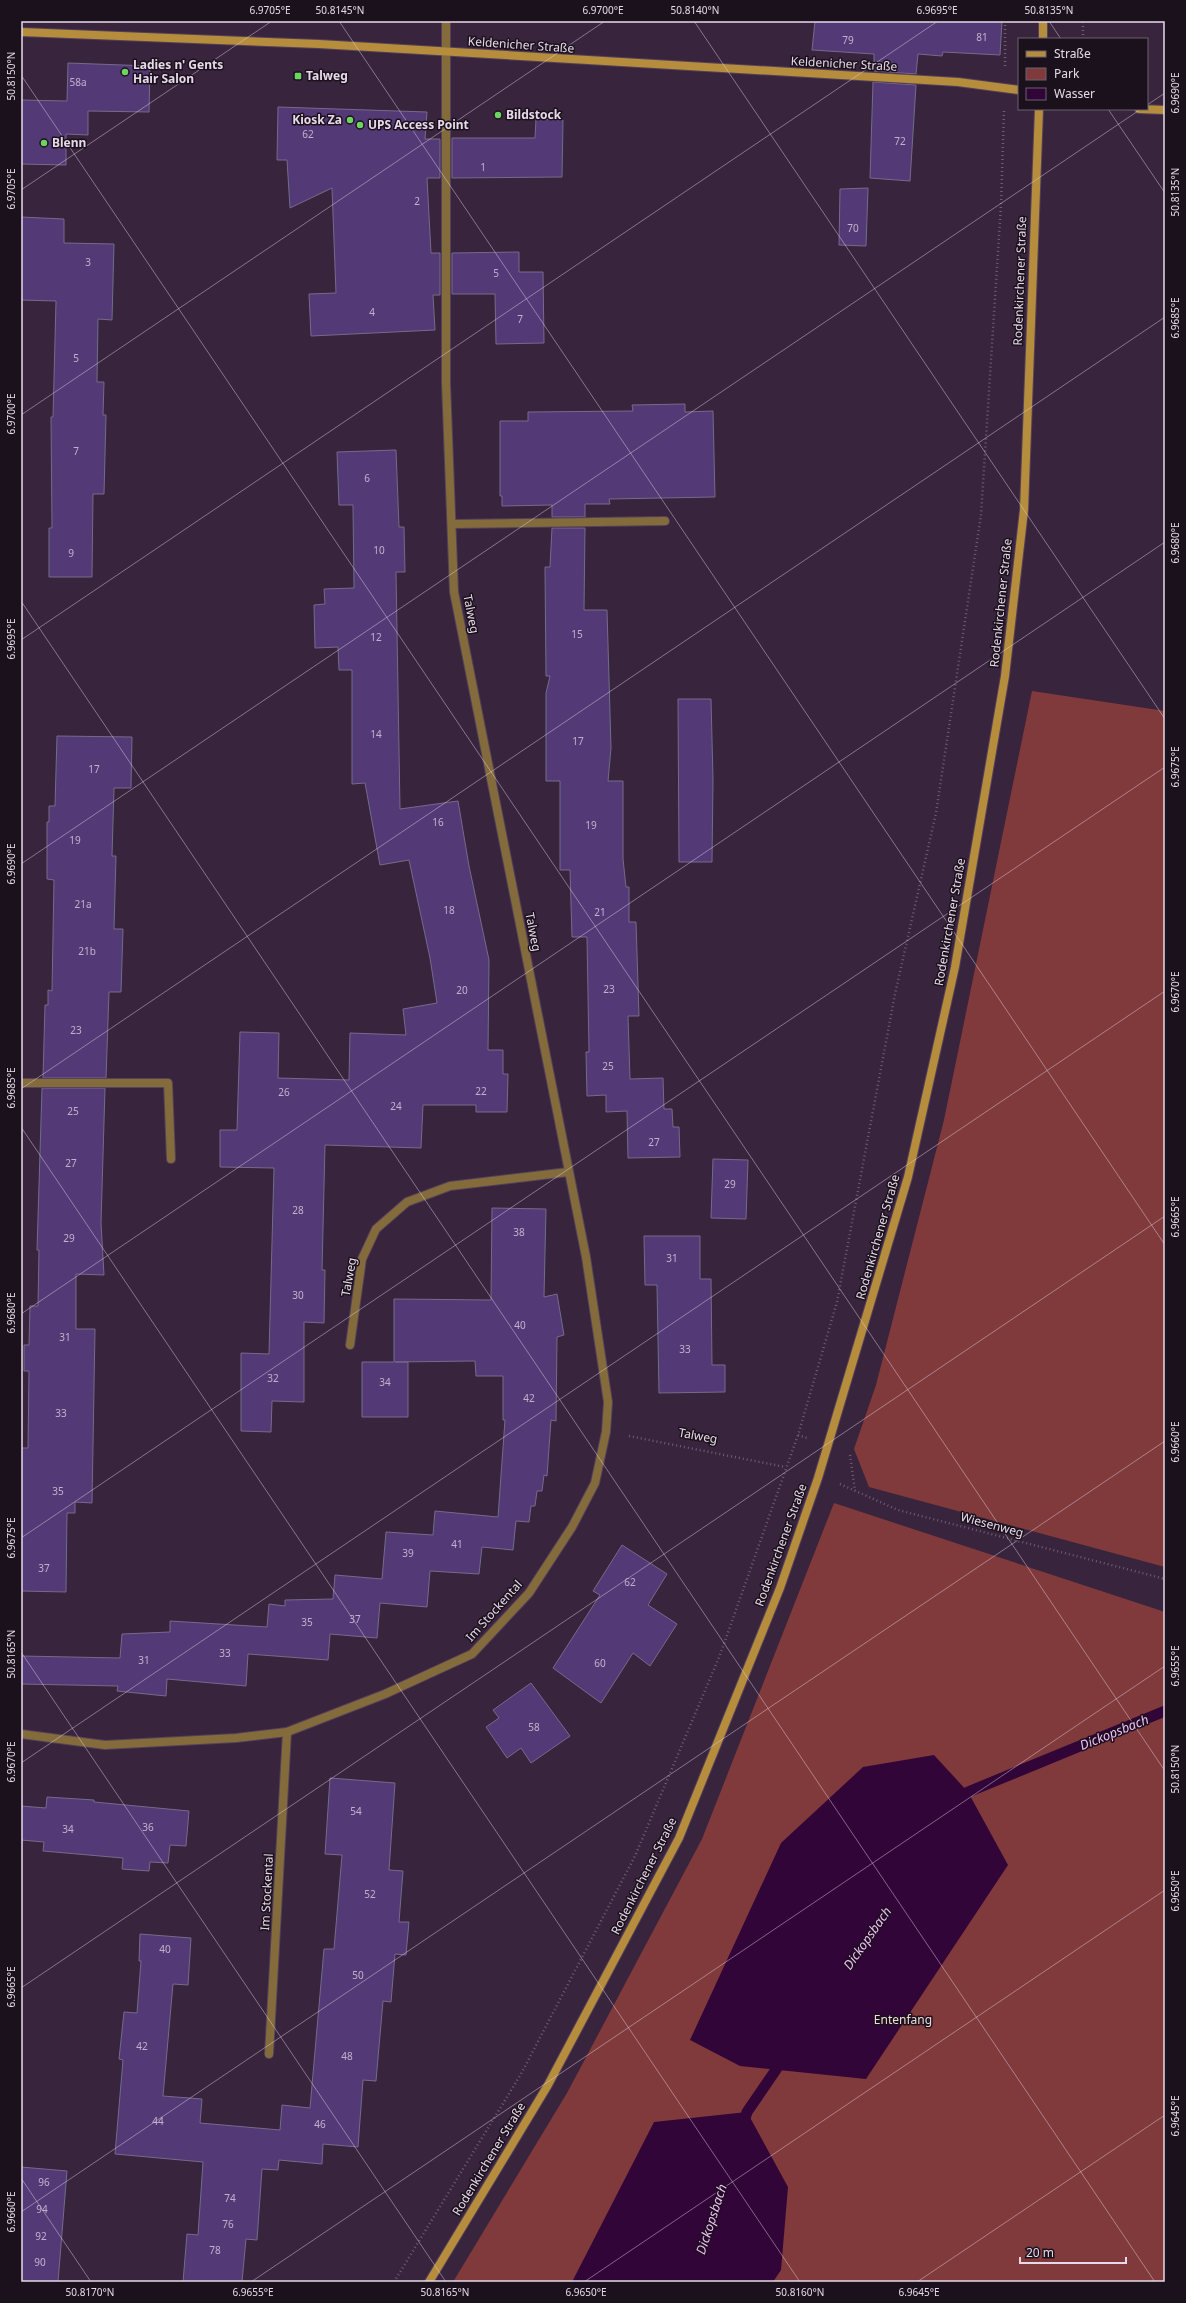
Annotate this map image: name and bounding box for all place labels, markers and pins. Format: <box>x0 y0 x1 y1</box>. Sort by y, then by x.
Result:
place label: Ladies n' Gents Hair Salon <box>133 56 223 87</box>
marker: Ladies n' Gents Hair Salon <box>120 67 130 77</box>
place label: Talweg <box>306 67 348 84</box>
marker: Talweg <box>293 71 303 81</box>
place label: Bildstock <box>506 106 562 123</box>
marker: Bildstock <box>493 110 503 120</box>
place label: Kiosk Za <box>292 111 342 128</box>
marker: Kiosk Za <box>345 115 355 125</box>
place label: UPS Access Point <box>368 116 469 133</box>
marker: UPS Access Point <box>355 120 365 130</box>
place label: Blenn <box>52 134 86 151</box>
marker: Blenn <box>39 138 49 148</box>

